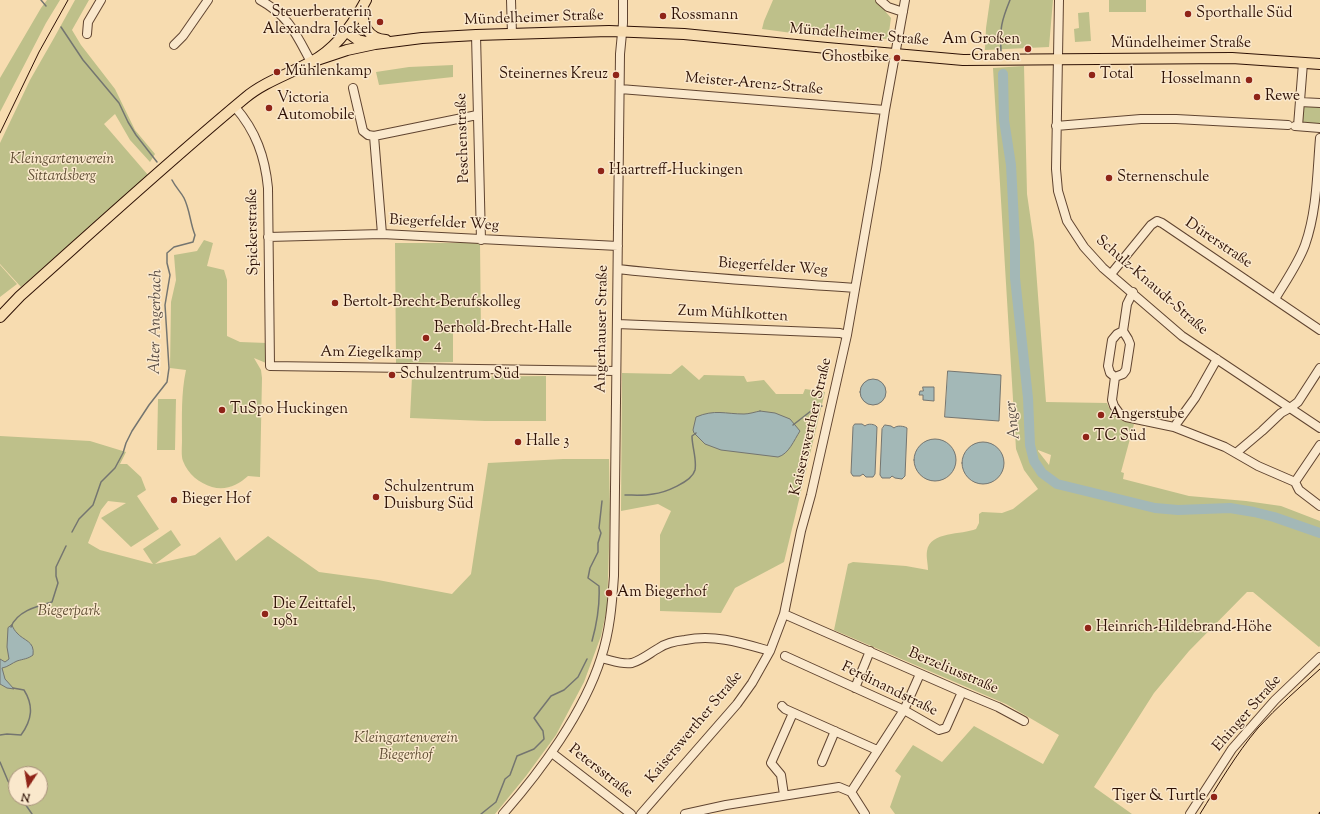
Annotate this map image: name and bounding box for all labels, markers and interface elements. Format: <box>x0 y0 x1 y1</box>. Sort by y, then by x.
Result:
place label: Steuerberaterin Alexandra Jockel <box>263 4 372 39</box>
place label: Sporthalle Süd <box>1196 5 1292 23</box>
place label: Rossmann <box>671 7 738 25</box>
street label: Mündelheimer Straße <box>464 8 604 30</box>
marker: Sporthalle Süd <box>1183 9 1193 19</box>
marker: Rossmann <box>658 11 668 21</box>
marker: Steuerberaterin Alexandra Jockel <box>375 17 385 27</box>
street label: Mündelheimer Straße <box>789 21 929 51</box>
place label: Am Großen Graben <box>942 31 1020 66</box>
street label: Mündelheimer Straße <box>1111 35 1251 53</box>
marker: Am Großen Graben <box>1023 44 1033 54</box>
place label: Ghostbike <box>822 49 889 67</box>
marker: Ghostbike <box>892 53 902 63</box>
place label: Mühlenkamp <box>285 63 372 81</box>
place label: Steinernes Kreuz <box>499 66 608 84</box>
place label: Total <box>1100 66 1134 84</box>
marker: Mühlenkamp <box>272 67 282 77</box>
marker: Steinernes Kreuz <box>611 70 621 80</box>
street label: Meister-Arenz-Straße <box>684 70 824 100</box>
marker: Total <box>1087 70 1097 80</box>
place label: Hosselmann <box>1161 71 1241 89</box>
marker: Hosselmann <box>1244 75 1254 85</box>
place label: Rewe <box>1265 88 1300 106</box>
place label: Victoria Automobile <box>277 90 354 125</box>
marker: Rewe <box>1252 92 1262 102</box>
street label: Peschenstraße <box>453 93 475 183</box>
marker: Victoria Automobile <box>264 103 274 113</box>
park label: Kleingartenverein Sittardsberg <box>10 151 114 186</box>
place label: Haartreff-Huckingen <box>609 162 743 180</box>
marker: Haartreff-Huckingen <box>596 166 606 176</box>
place label: Sternenschule <box>1117 169 1209 187</box>
marker: Sternenschule <box>1104 173 1114 183</box>
street label: Spickerstraße <box>244 188 264 276</box>
street label: Biegerfelder Weg <box>389 212 499 236</box>
street label: Dürerstraße <box>1181 215 1255 273</box>
street label: Schulz-Knaudt-Straße <box>1091 232 1211 340</box>
street label: Biegerfelder Weg <box>718 255 828 281</box>
street label: Angerhauser Straße <box>593 265 613 393</box>
water label: Alter Angerbach <box>146 269 168 375</box>
place label: Bertolt-Brecht-Berufskolleg <box>343 294 521 312</box>
marker: Bertolt-Brecht-Berufskolleg <box>330 298 340 308</box>
street label: Zum Mühlkotten <box>678 303 788 327</box>
place label: Berhold-Brecht-Halle 4 <box>434 320 572 355</box>
marker: Berhold-Brecht-Halle 4 <box>421 333 431 343</box>
street label: Am Ziegelkamp <box>320 344 422 364</box>
street label: Kaiserswerther Straße <box>787 356 837 498</box>
place label: Schulzentrum Süd <box>400 366 520 384</box>
marker: Schulzentrum Süd <box>387 370 397 380</box>
water label: Anger <box>1002 400 1026 440</box>
place label: TuSpo Huckingen <box>230 401 348 419</box>
marker: TuSpo Huckingen <box>217 405 227 415</box>
place label: Angerstube <box>1109 406 1184 424</box>
marker: Angerstube <box>1096 410 1106 420</box>
place label: TC Süd <box>1094 428 1146 446</box>
marker: TC Süd <box>1081 432 1091 442</box>
place label: Halle 3 <box>526 433 569 451</box>
marker: Halle 3 <box>513 437 523 447</box>
place label: Schulzentrum Duisburg Süd <box>384 479 474 514</box>
place label: Bieger Hof <box>182 491 251 509</box>
marker: Schulzentrum Duisburg Süd <box>371 492 381 502</box>
marker: Bieger Hof <box>169 495 179 505</box>
place label: Am Biegerhof <box>617 584 707 602</box>
marker: Am Biegerhof <box>604 588 614 598</box>
place label: Die Zeittafel, 1981 <box>273 596 356 631</box>
park label: Biegerpark <box>38 603 100 621</box>
marker: Die Zeittafel, 1981 <box>260 609 270 619</box>
place label: Heinrich-Hildebrand-Höhe <box>1096 619 1272 637</box>
marker: Heinrich-Hildebrand-Höhe <box>1083 623 1093 633</box>
street label: Berzeliusstraße <box>905 645 1001 699</box>
street label: Ferdinandstraße <box>838 659 940 721</box>
street label: Kaiserswerther Straße <box>643 668 747 788</box>
street label: Ehinger Straße <box>1210 672 1286 756</box>
park label: Kleingartenverein Biegerhof <box>354 730 458 765</box>
street label: Petersstraße <box>564 741 636 803</box>
north arrow <box>8 766 48 806</box>
text: N <box>20 788 32 805</box>
place label: Tiger & Turtle <box>1112 788 1206 806</box>
marker: Tiger & Turtle <box>1209 792 1219 802</box>

